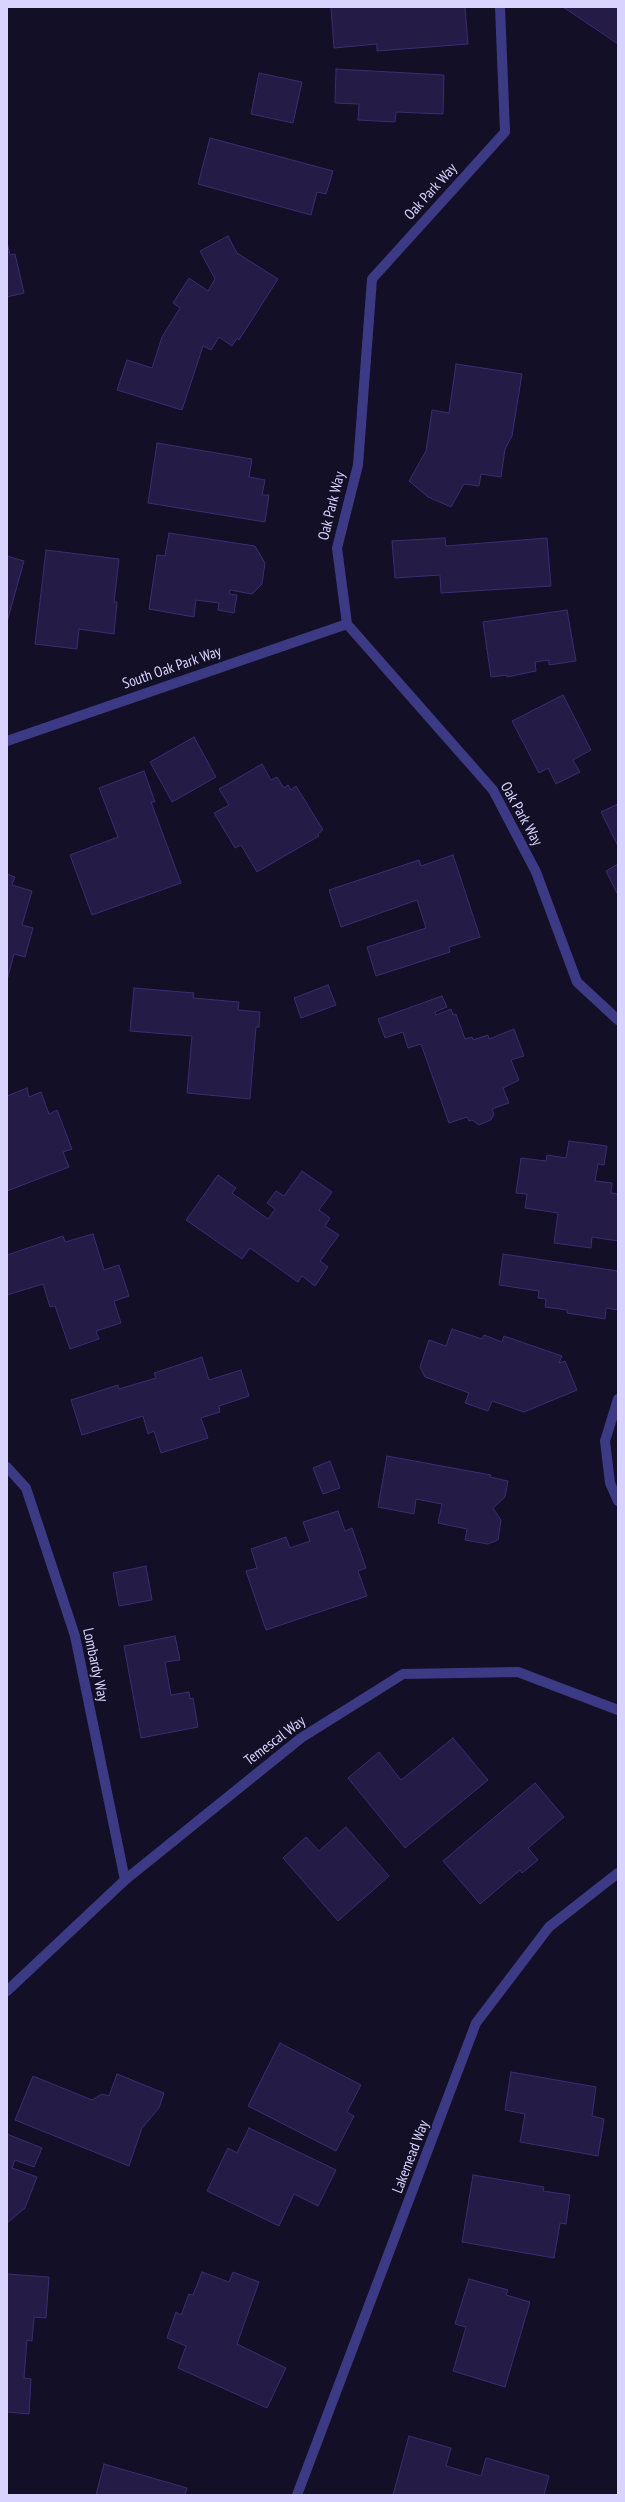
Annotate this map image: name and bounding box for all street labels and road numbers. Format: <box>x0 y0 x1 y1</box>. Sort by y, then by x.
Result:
street label: Oak Park Way <box>401 160 461 224</box>
street label: Oak Park Way <box>315 470 349 542</box>
street label: South Oak Park Way <box>120 643 224 693</box>
street label: Oak Park Way <box>496 779 546 849</box>
street label: Lombardy Way <box>78 1626 112 1704</box>
street label: Temescal Way <box>241 1712 309 1770</box>
street label: Lakemead Way <box>389 2118 433 2196</box>

